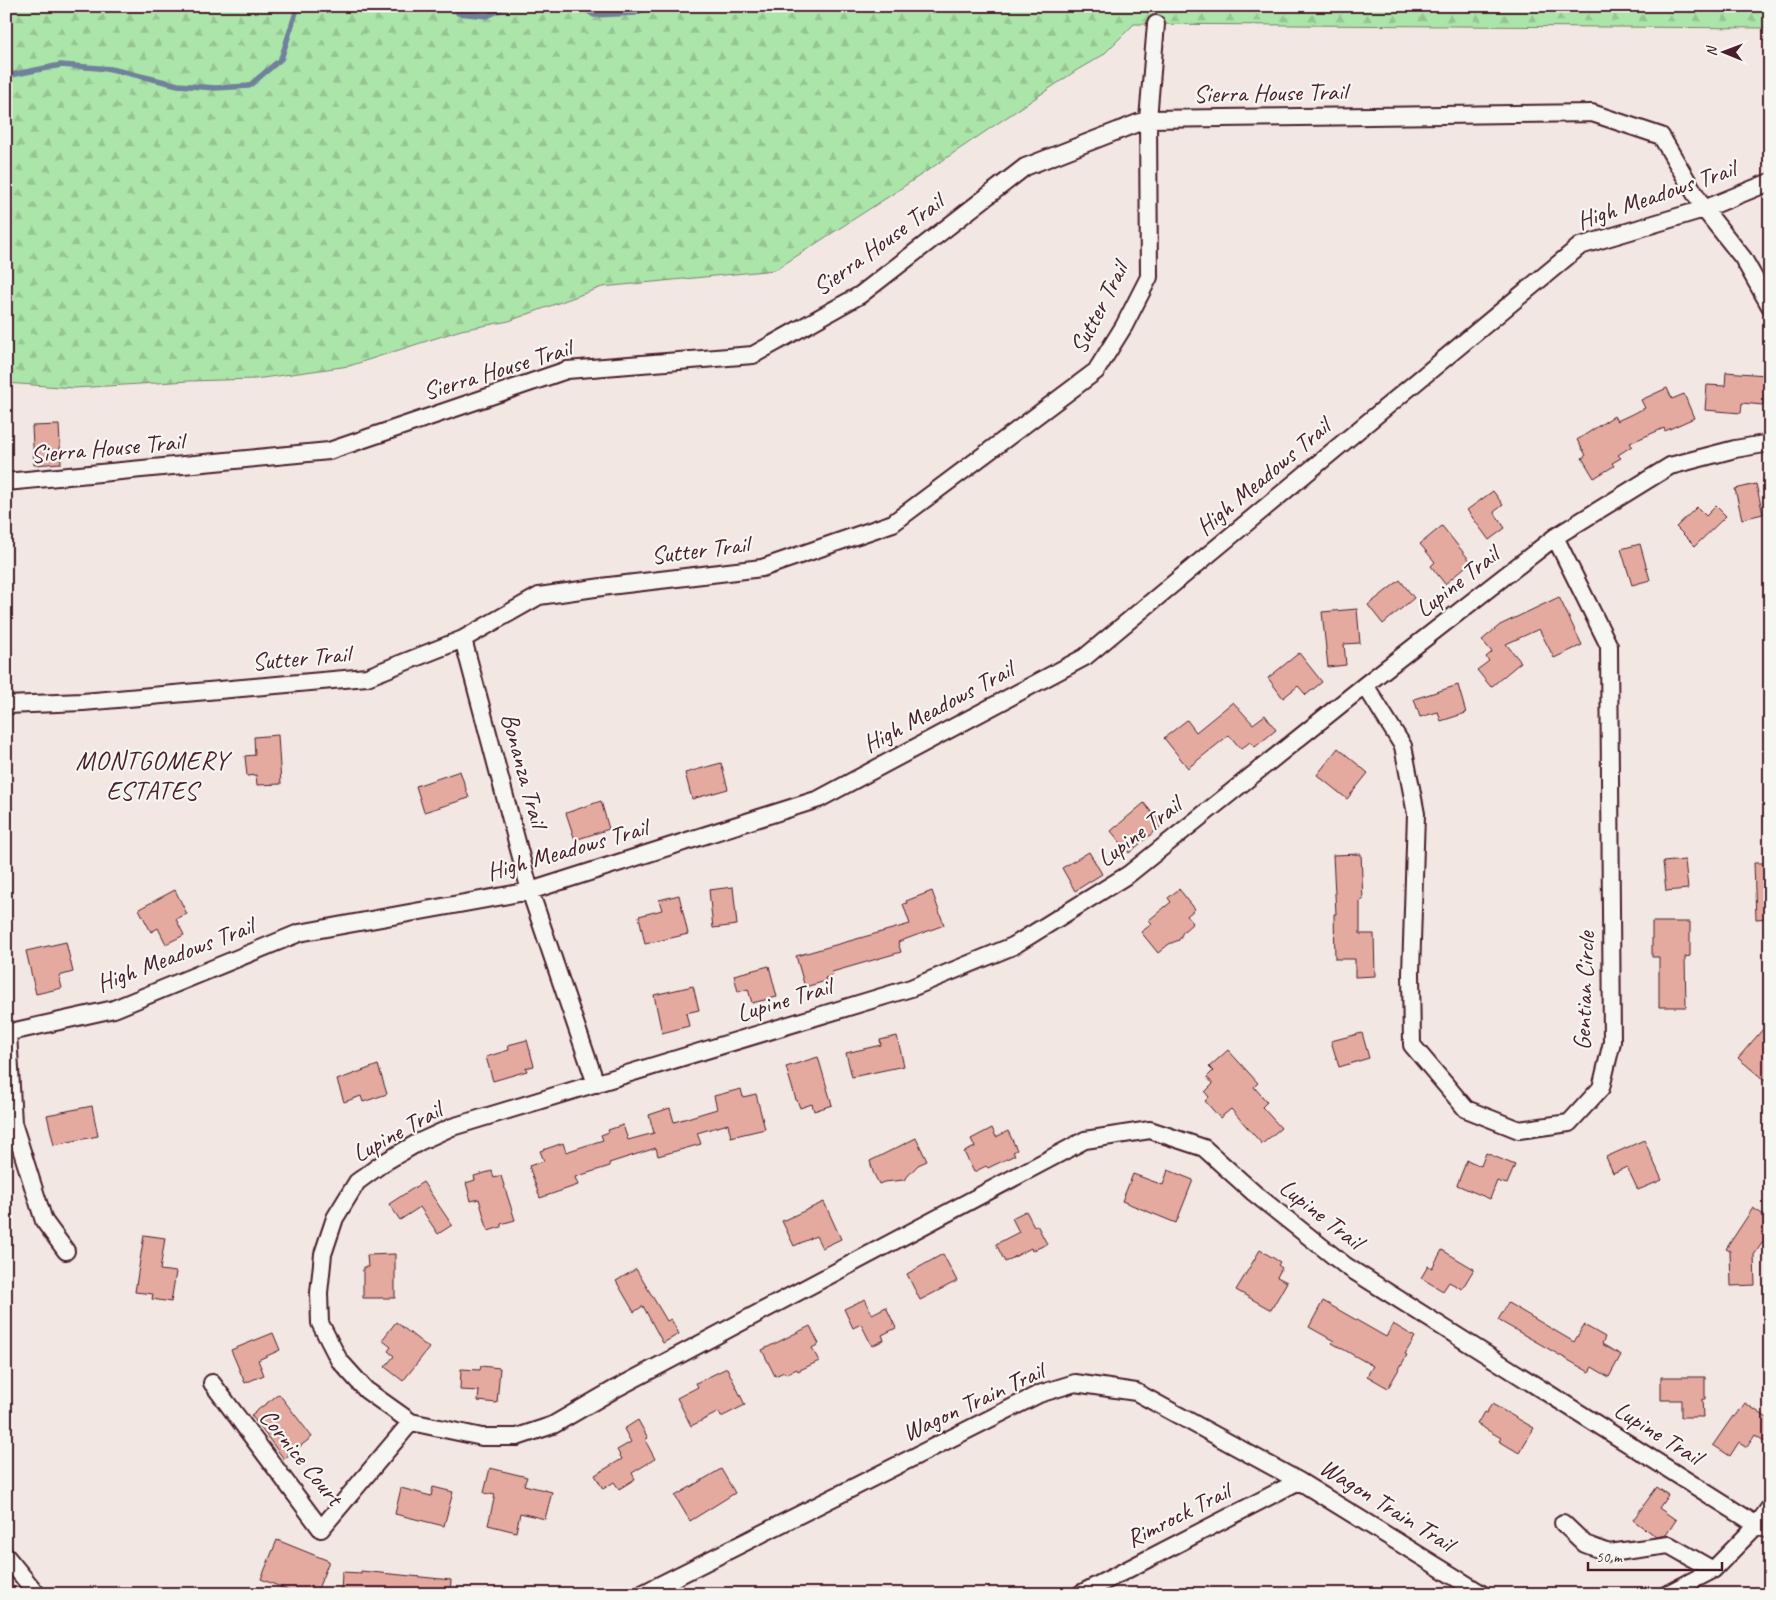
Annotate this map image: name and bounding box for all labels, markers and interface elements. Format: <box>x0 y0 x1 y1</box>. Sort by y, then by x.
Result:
north arrow <box>1698 28 1748 78</box>
text: N <box>1703 45 1720 56</box>
street label: Sierra House Trail <box>1193 76 1352 110</box>
street label: High Meadows Trail <box>1572 151 1744 237</box>
street label: Sierra House Trail <box>806 184 953 303</box>
street label: Sutter Trail <box>1062 253 1138 359</box>
street label: Sierra House Trail <box>419 331 580 408</box>
street label: High Meadows Trail <box>1189 408 1340 543</box>
street label: Sierra House Trail <box>29 425 190 471</box>
street label: Sutter Trail <box>649 528 755 572</box>
street label: Lupine Trail <box>1409 536 1509 625</box>
street label: Sutter Trail <box>251 637 356 678</box>
street label: High Meadows Trail <box>857 652 1023 760</box>
street label: Bonanza Trail <box>493 710 556 835</box>
district label: MONTGOMERY ESTATES <box>75 744 232 807</box>
street label: Lupine Trail <box>1090 787 1191 874</box>
street label: High Meadows Trail <box>483 810 656 888</box>
street label: High Meadows Trail <box>92 909 263 1000</box>
street label: Gentian Circle <box>1566 929 1602 1051</box>
street label: Lupine Trail <box>733 969 840 1030</box>
street label: Lupine Trail <box>347 1092 452 1170</box>
street label: Lupine Trail <box>1273 1171 1373 1260</box>
street label: Wagon Train Trail <box>897 1353 1053 1449</box>
street label: Lupine Trail <box>1608 1394 1712 1475</box>
street label: Cornice Court <box>252 1402 352 1514</box>
street label: Wagon Train Trail <box>1314 1451 1464 1561</box>
street label: Rimrock Trail <box>1120 1473 1240 1555</box>
scale bar <box>1588 1540 1722 1572</box>
text: 50 m <box>1596 1548 1623 1567</box>

